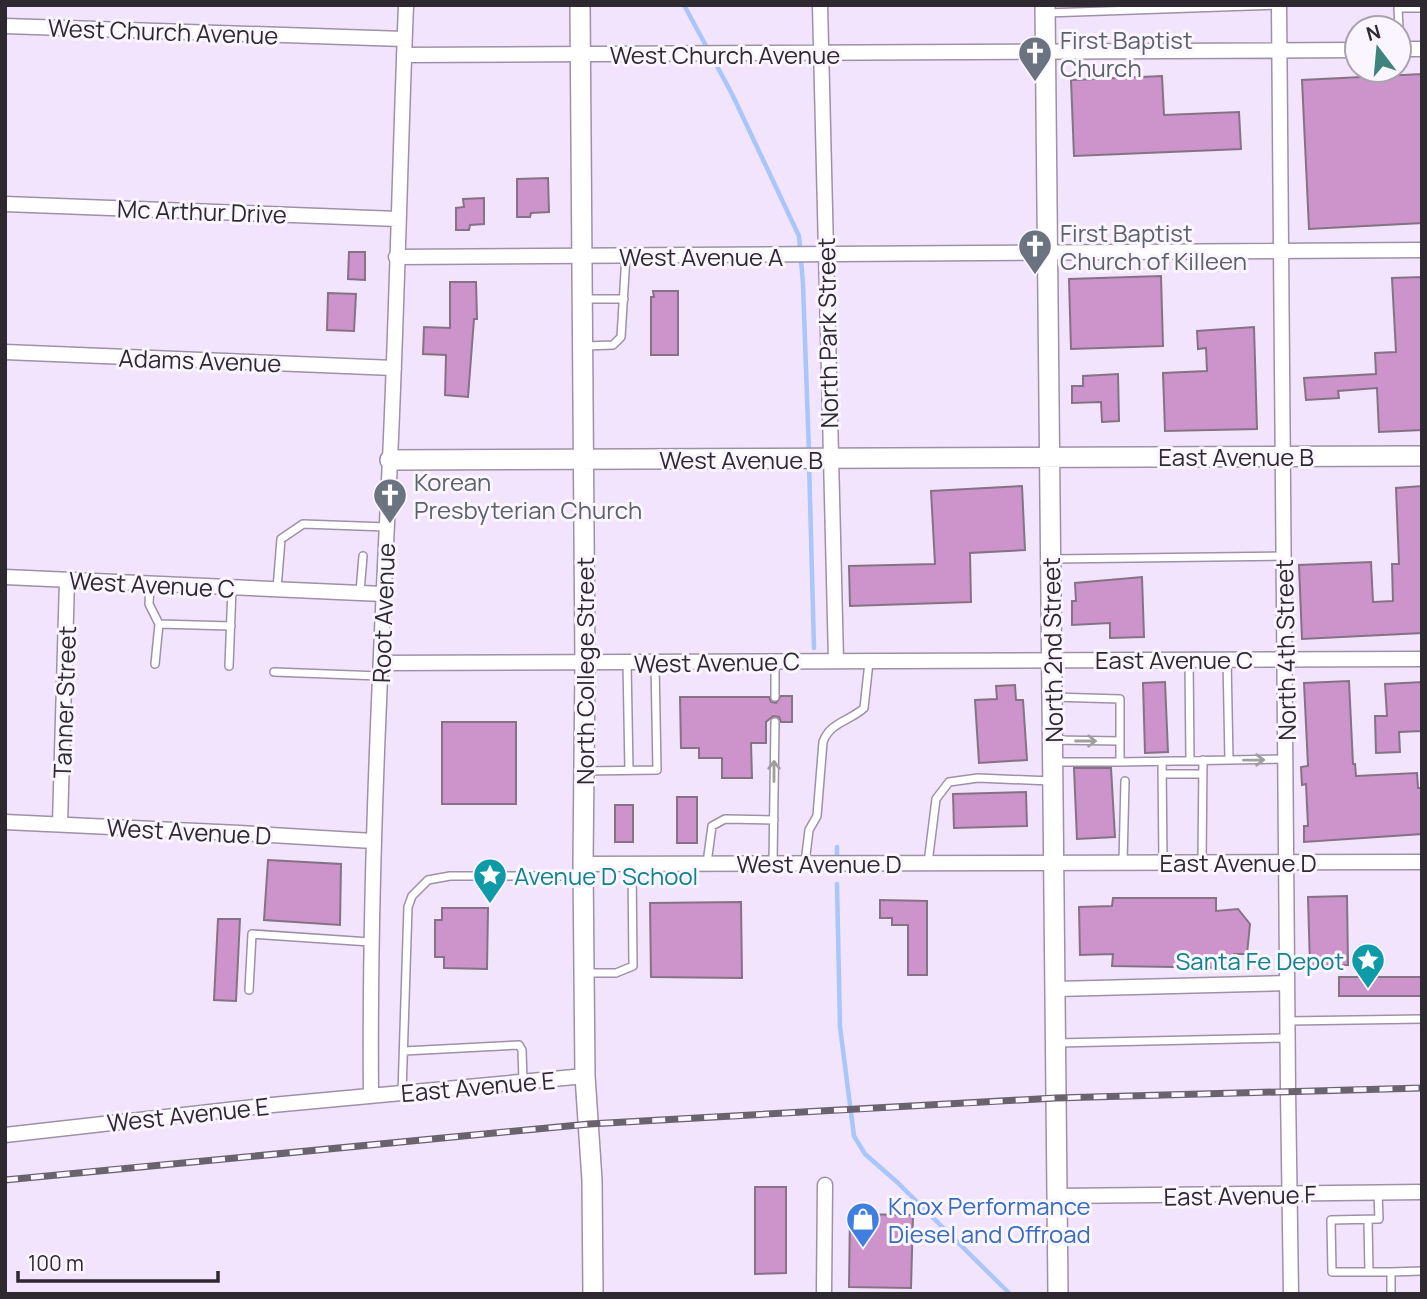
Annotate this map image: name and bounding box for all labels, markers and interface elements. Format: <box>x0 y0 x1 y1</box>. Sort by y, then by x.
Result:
street label: West Church Avenue <box>47 10 279 52</box>
north arrow <box>1343 14 1413 84</box>
text: N <box>1363 18 1383 47</box>
place label: First Baptist Church <box>1060 23 1193 84</box>
church icon: First Baptist Church <box>1016 34 1054 83</box>
street label: West Church Avenue <box>610 38 840 71</box>
street label: Mc Arthur Drive <box>117 192 287 230</box>
place label: First Baptist Church of Killeen <box>1060 216 1247 277</box>
church icon: First Baptist Church of Killeen <box>1016 227 1054 276</box>
street label: North Park Street <box>809 237 845 429</box>
street label: West Avenue A <box>619 240 783 273</box>
street label: Adams Avenue <box>118 341 282 379</box>
street label: East Avenue B <box>1158 440 1314 473</box>
street label: West Avenue B <box>659 443 823 476</box>
place label: Korean Presbyterian Church <box>414 465 642 526</box>
church icon: Korean Presbyterian Church <box>371 476 409 525</box>
street label: Root Avenue <box>364 542 402 684</box>
street label: North College Street <box>568 557 601 785</box>
street label: North 2nd Street <box>1034 557 1070 743</box>
street label: North 4th Street <box>1267 559 1303 741</box>
street label: West Avenue C <box>68 563 236 605</box>
street label: Tanner Street <box>45 625 83 779</box>
street label: East Avenue C <box>1095 643 1253 676</box>
street label: West Avenue C <box>634 644 800 680</box>
one-way arrow <box>1075 734 1098 747</box>
one-way arrow <box>1242 753 1265 766</box>
one-way arrow <box>767 760 781 783</box>
street label: West Avenue D <box>106 810 272 852</box>
street label: East Avenue D <box>1159 846 1317 879</box>
street label: West Avenue D <box>736 847 902 880</box>
place icon: Avenue D School <box>471 856 509 905</box>
place label: Avenue D School <box>514 859 698 892</box>
place icon: Santa Fe Depot <box>1349 941 1387 990</box>
place label: Santa Fe Depot <box>1176 944 1344 977</box>
street label: East Avenue E <box>400 1063 556 1109</box>
street label: West Avenue E <box>105 1089 271 1139</box>
street label: East Avenue F <box>1163 1177 1317 1213</box>
place label: Knox Performance Diesel and Offroad <box>888 1189 1091 1250</box>
shop icon: Knox Performance Diesel and Offroad <box>844 1200 882 1249</box>
scale bar <box>18 1240 217 1284</box>
text: 100 m <box>28 1249 84 1277</box>

